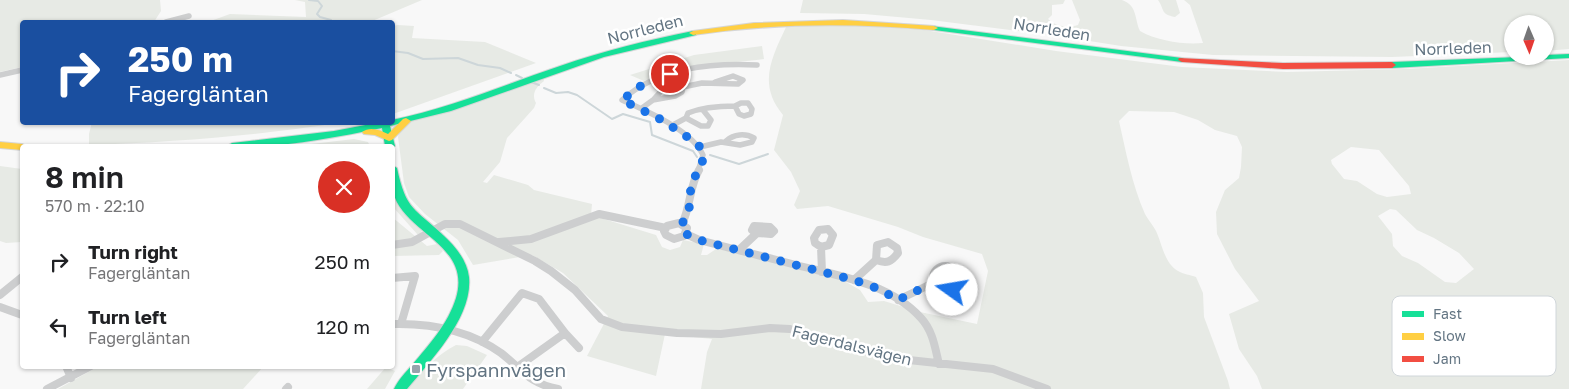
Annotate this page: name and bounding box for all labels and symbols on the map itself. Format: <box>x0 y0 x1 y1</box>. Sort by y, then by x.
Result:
street label: Norrleden <box>605 10 685 48</box>
street label: Norrleden <box>1012 13 1092 45</box>
north arrow <box>1504 15 1554 65</box>
street label: Norrleden <box>1414 37 1492 59</box>
pin <box>649 53 691 95</box>
position arrow <box>925 263 977 315</box>
legend <box>1392 296 1556 376</box>
text: Fast <box>1433 305 1462 322</box>
street label: Fagerdalsvägen <box>790 320 914 370</box>
text: Slow <box>1433 327 1466 344</box>
text: Jam <box>1433 350 1461 367</box>
place label: Fyrspannvägen <box>426 358 566 381</box>
marker: Fyrspannvägen <box>410 363 422 375</box>

